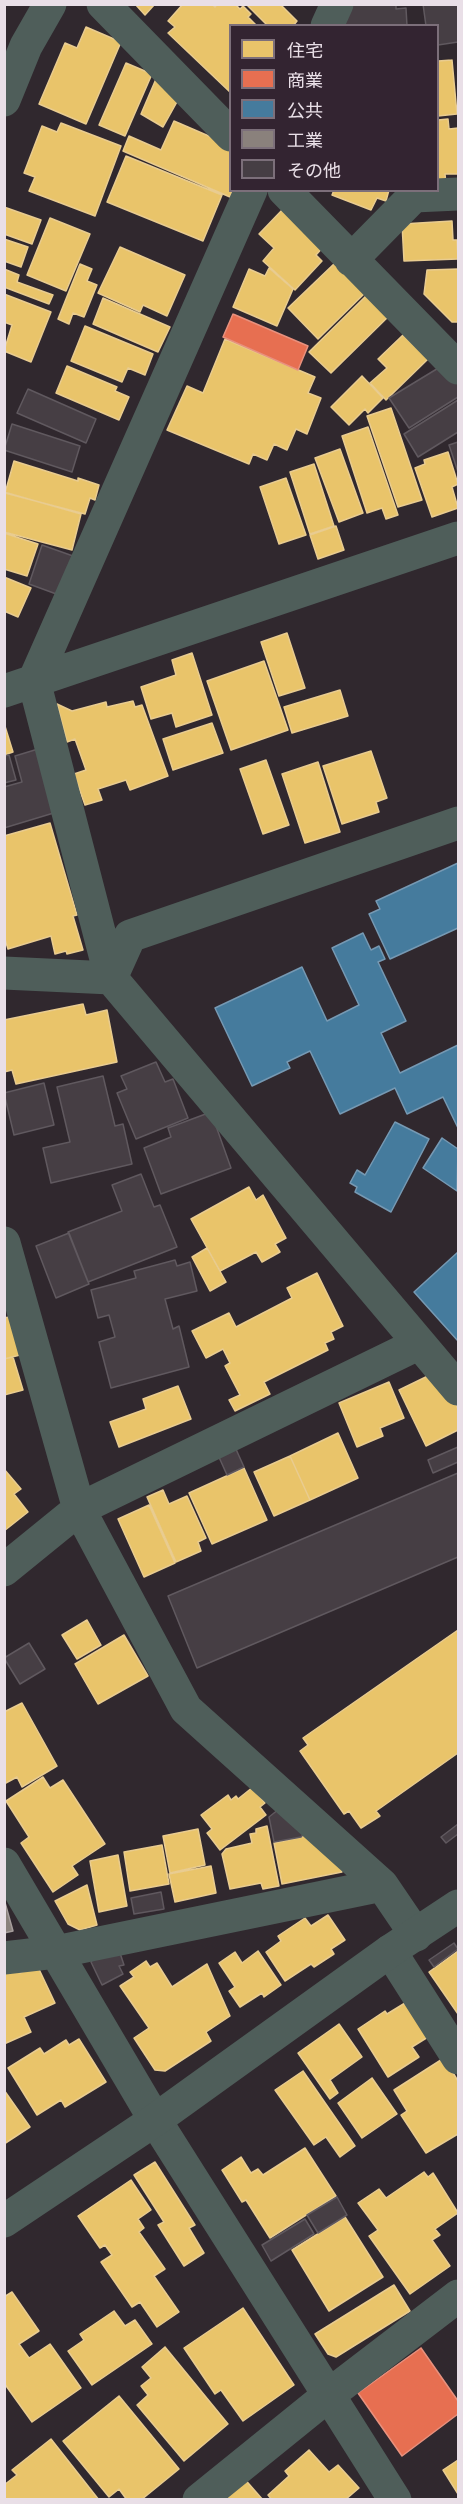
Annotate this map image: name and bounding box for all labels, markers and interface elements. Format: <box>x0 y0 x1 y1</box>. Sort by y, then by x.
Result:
legend <box>229 24 439 192</box>
text: 住宅 <box>287 40 323 62</box>
text: 商業 <box>287 70 323 92</box>
text: 公共 <box>287 100 323 122</box>
text: 工業 <box>287 130 323 152</box>
text: その他 <box>287 160 341 182</box>

